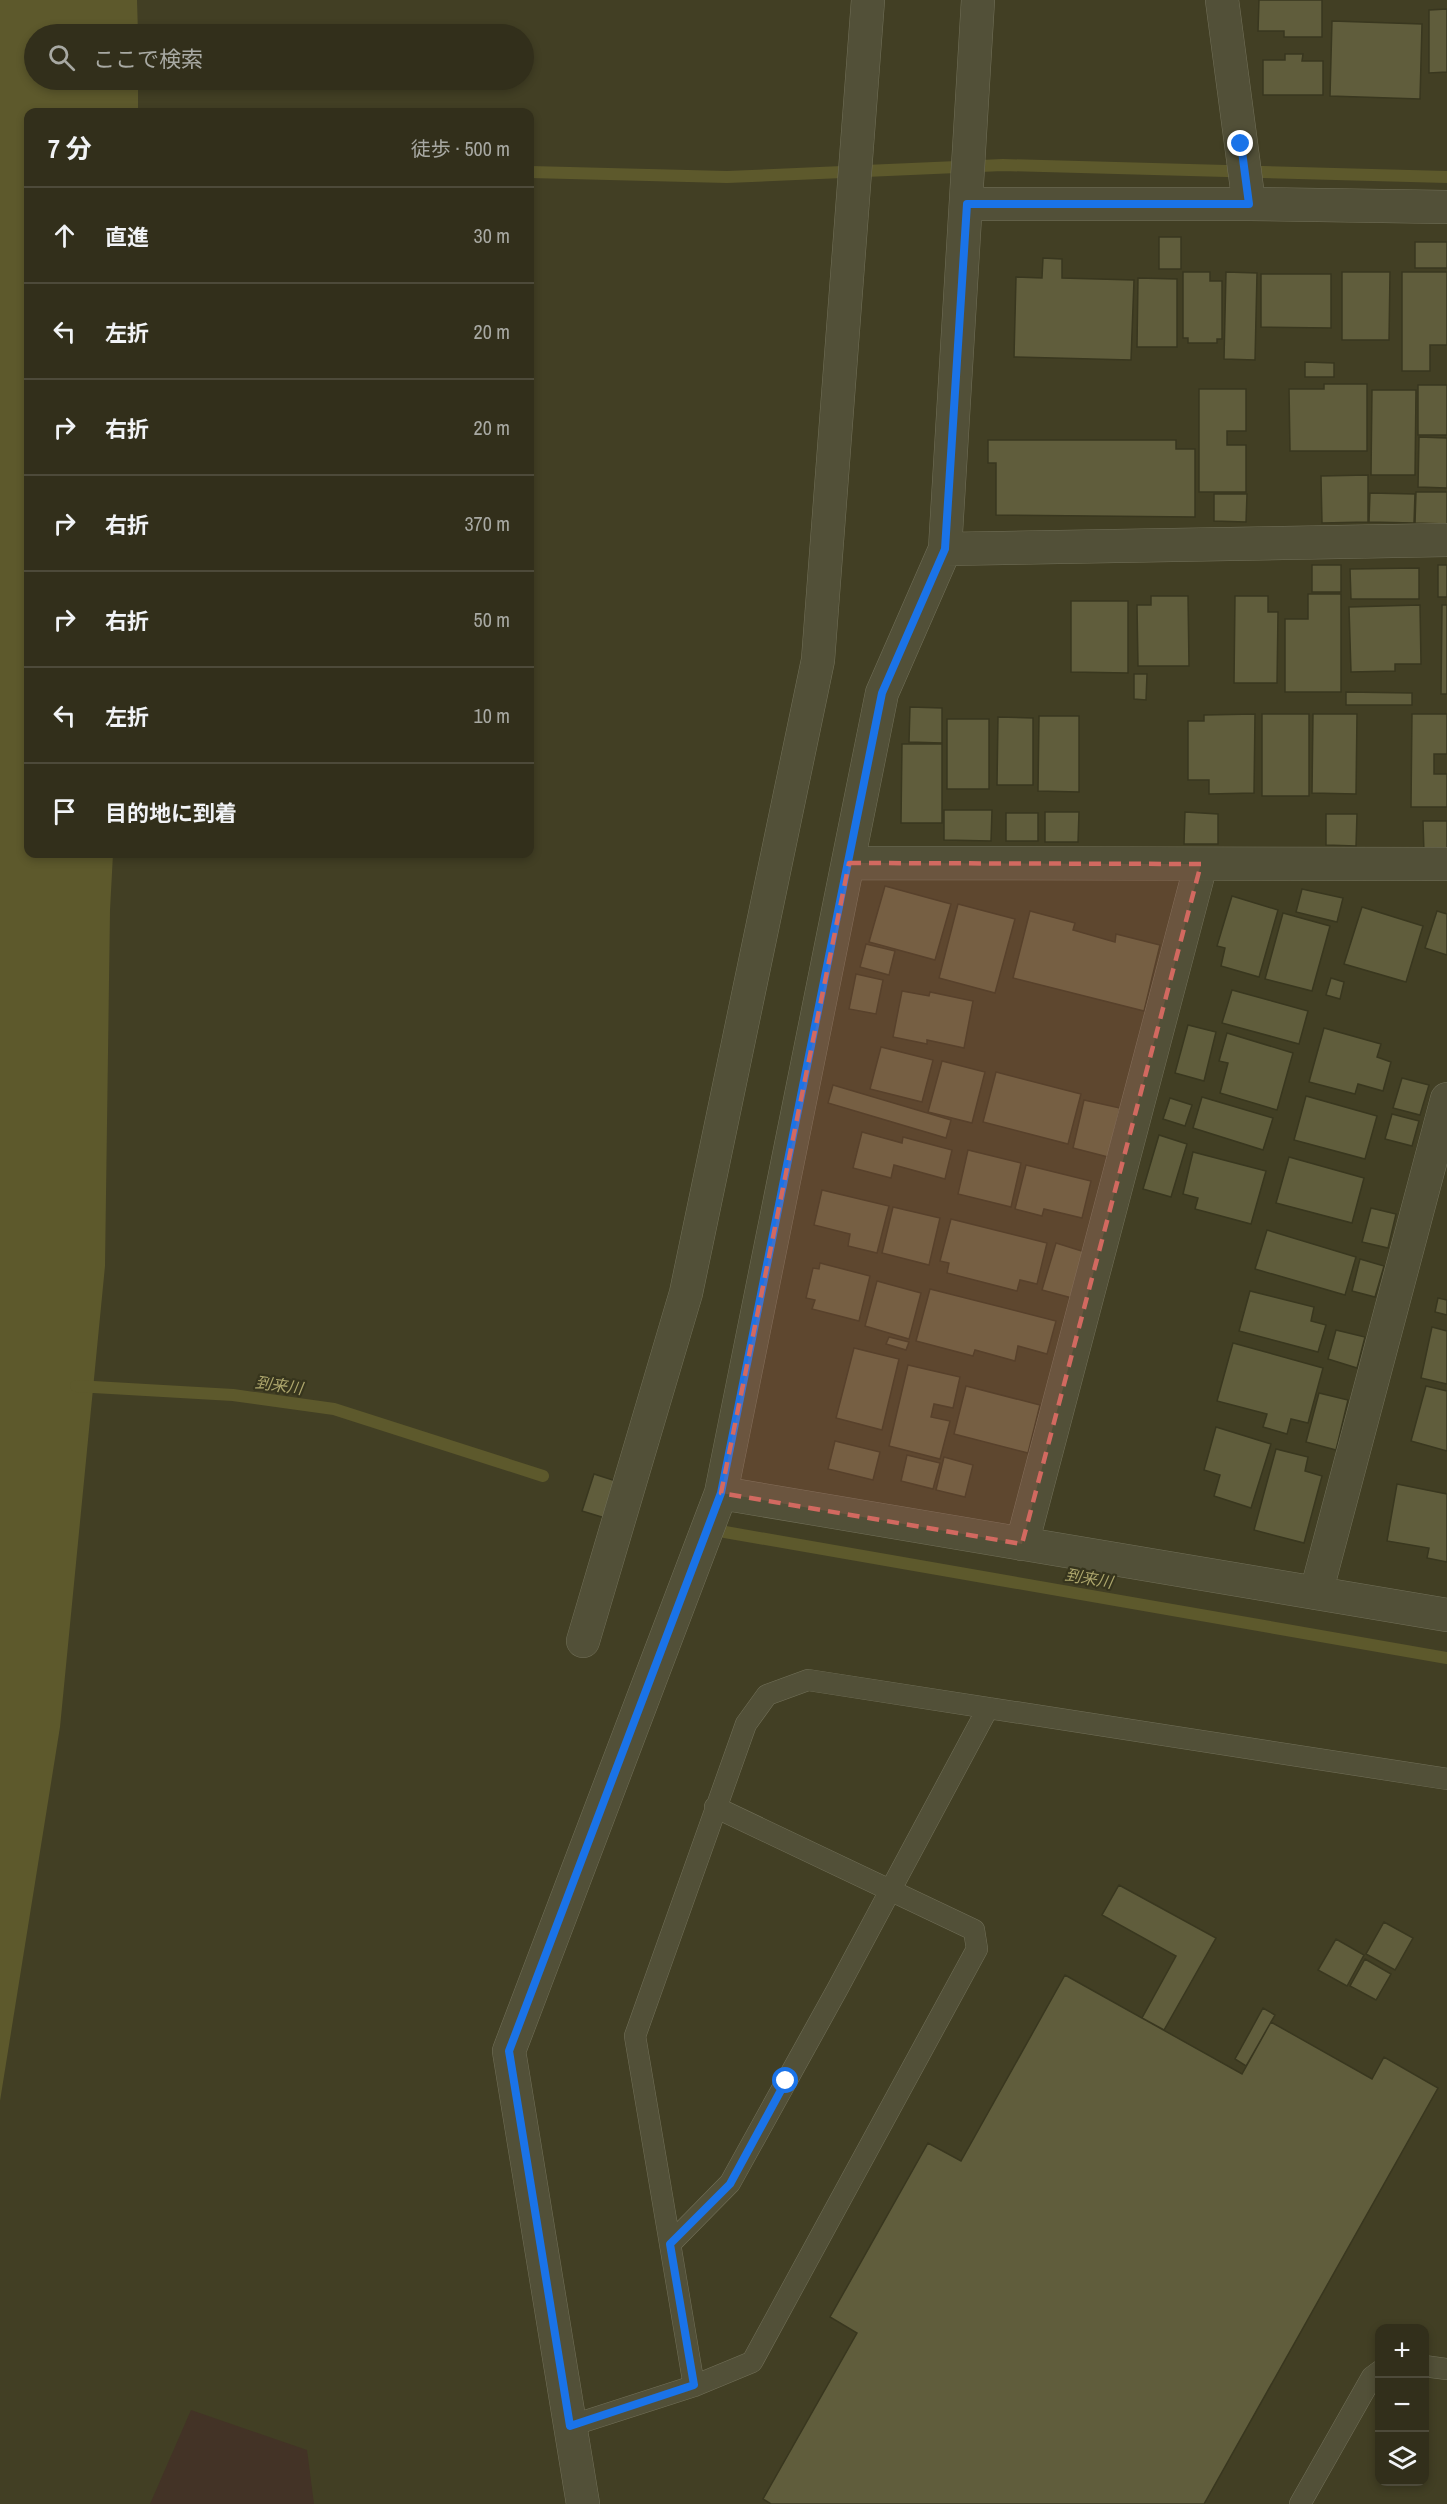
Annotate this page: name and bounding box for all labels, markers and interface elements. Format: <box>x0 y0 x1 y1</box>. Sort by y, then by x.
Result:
search box <box>24 24 534 90</box>
icon: search <box>45 41 78 74</box>
text: ここで検索 <box>93 44 203 74</box>
route end <box>1227 130 1253 156</box>
text: 7 分 <box>48 131 92 166</box>
text: 徒歩 · 500 m <box>411 135 510 162</box>
icon: ahead <box>48 219 81 252</box>
text: 直進 <box>105 222 149 252</box>
text: 30 m <box>474 222 510 249</box>
icon: left <box>48 315 81 348</box>
text: 左折 <box>105 318 149 348</box>
text: 20 m <box>474 318 510 345</box>
icon: right <box>48 411 81 444</box>
text: 右折 <box>105 414 149 444</box>
text: 20 m <box>474 414 510 441</box>
icon: right <box>48 507 81 540</box>
text: 右折 <box>105 510 149 540</box>
text: 370 m <box>464 510 510 537</box>
icon: right <box>48 603 81 636</box>
text: 右折 <box>105 606 149 636</box>
text: 50 m <box>474 606 510 633</box>
icon: left <box>48 699 81 732</box>
text: 左折 <box>105 702 149 732</box>
text: 10 m <box>474 702 510 729</box>
icon: arrive <box>48 795 81 828</box>
text: 目的地に到着 <box>105 798 237 828</box>
water label: 到来川 <box>254 1371 306 1400</box>
water label: 到来川 <box>1063 1563 1117 1593</box>
route start <box>772 2067 798 2093</box>
map controls <box>1375 2324 1429 2486</box>
button: + <box>1375 2324 1429 2378</box>
button: − <box>1375 2378 1429 2432</box>
button: layers <box>1375 2432 1429 2486</box>

